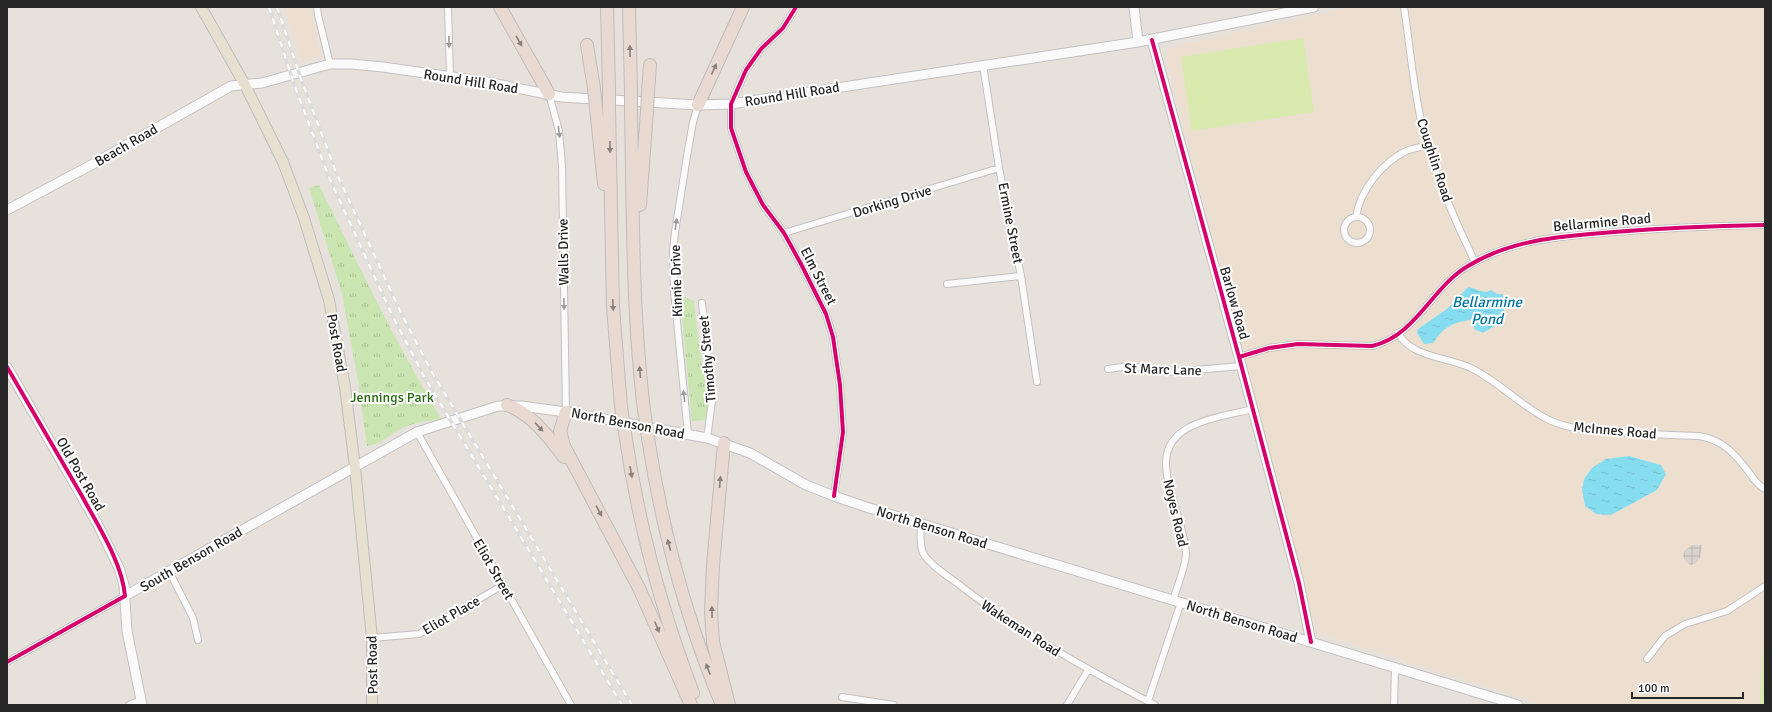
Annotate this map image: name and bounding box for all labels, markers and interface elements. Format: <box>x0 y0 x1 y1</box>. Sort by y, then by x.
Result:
one-way arrow <box>516 35 522 47</box>
one-way arrow <box>446 36 452 49</box>
one-way arrow <box>627 44 633 57</box>
one-way arrow <box>711 64 717 75</box>
street label: Round Hill Road <box>422 66 519 97</box>
street label: Round Hill Road <box>744 79 841 110</box>
street label: Coughlin Road <box>1413 116 1456 204</box>
street label: Beach Road <box>92 121 161 170</box>
one-way arrow <box>556 126 562 138</box>
one-way arrow <box>607 141 613 154</box>
street label: Dorking Drive <box>851 181 934 222</box>
street label: Ermine Street <box>994 181 1027 265</box>
street label: Bellarmine Road <box>1552 210 1652 235</box>
street label: Walls Drive <box>554 218 573 286</box>
one-way arrow <box>673 218 679 230</box>
street label: Kinnie Drive <box>667 244 686 318</box>
street label: Elm Street <box>797 244 840 308</box>
street label: Barlow Road <box>1216 265 1253 342</box>
water label: Bellarmine Pond <box>1452 293 1524 328</box>
one-way arrow <box>561 298 567 311</box>
one-way arrow <box>610 299 617 311</box>
street label: Post Road <box>323 313 350 374</box>
street label: Timothy Street <box>695 315 720 403</box>
street label: St Marc Lane <box>1124 360 1202 379</box>
one-way arrow <box>636 366 643 378</box>
park label: Jennings Park <box>350 389 434 406</box>
one-way arrow <box>681 390 687 402</box>
street label: North Benson Road <box>570 404 686 443</box>
street label: McInnes Road <box>1573 418 1657 443</box>
one-way arrow <box>534 422 543 431</box>
street label: Old Post Road <box>53 434 109 514</box>
one-way arrow <box>628 466 634 478</box>
one-way arrow <box>717 476 724 488</box>
street label: Noyes Road <box>1159 478 1192 549</box>
street label: North Benson Road <box>874 503 989 552</box>
one-way arrow <box>595 505 602 516</box>
street label: South Benson Road <box>137 523 246 596</box>
street label: Eliot Street <box>469 536 518 603</box>
one-way arrow <box>666 538 672 550</box>
street label: Eliot Place <box>419 592 483 639</box>
street label: Wakeman Road <box>978 596 1064 660</box>
street label: North Benson Road <box>1184 597 1299 646</box>
one-way arrow <box>708 606 715 618</box>
one-way arrow <box>654 621 660 632</box>
street label: Post Road <box>363 635 382 695</box>
one-way arrow <box>704 662 710 674</box>
scale bar <box>1632 674 1743 700</box>
text: 100 m <box>1638 681 1670 696</box>

